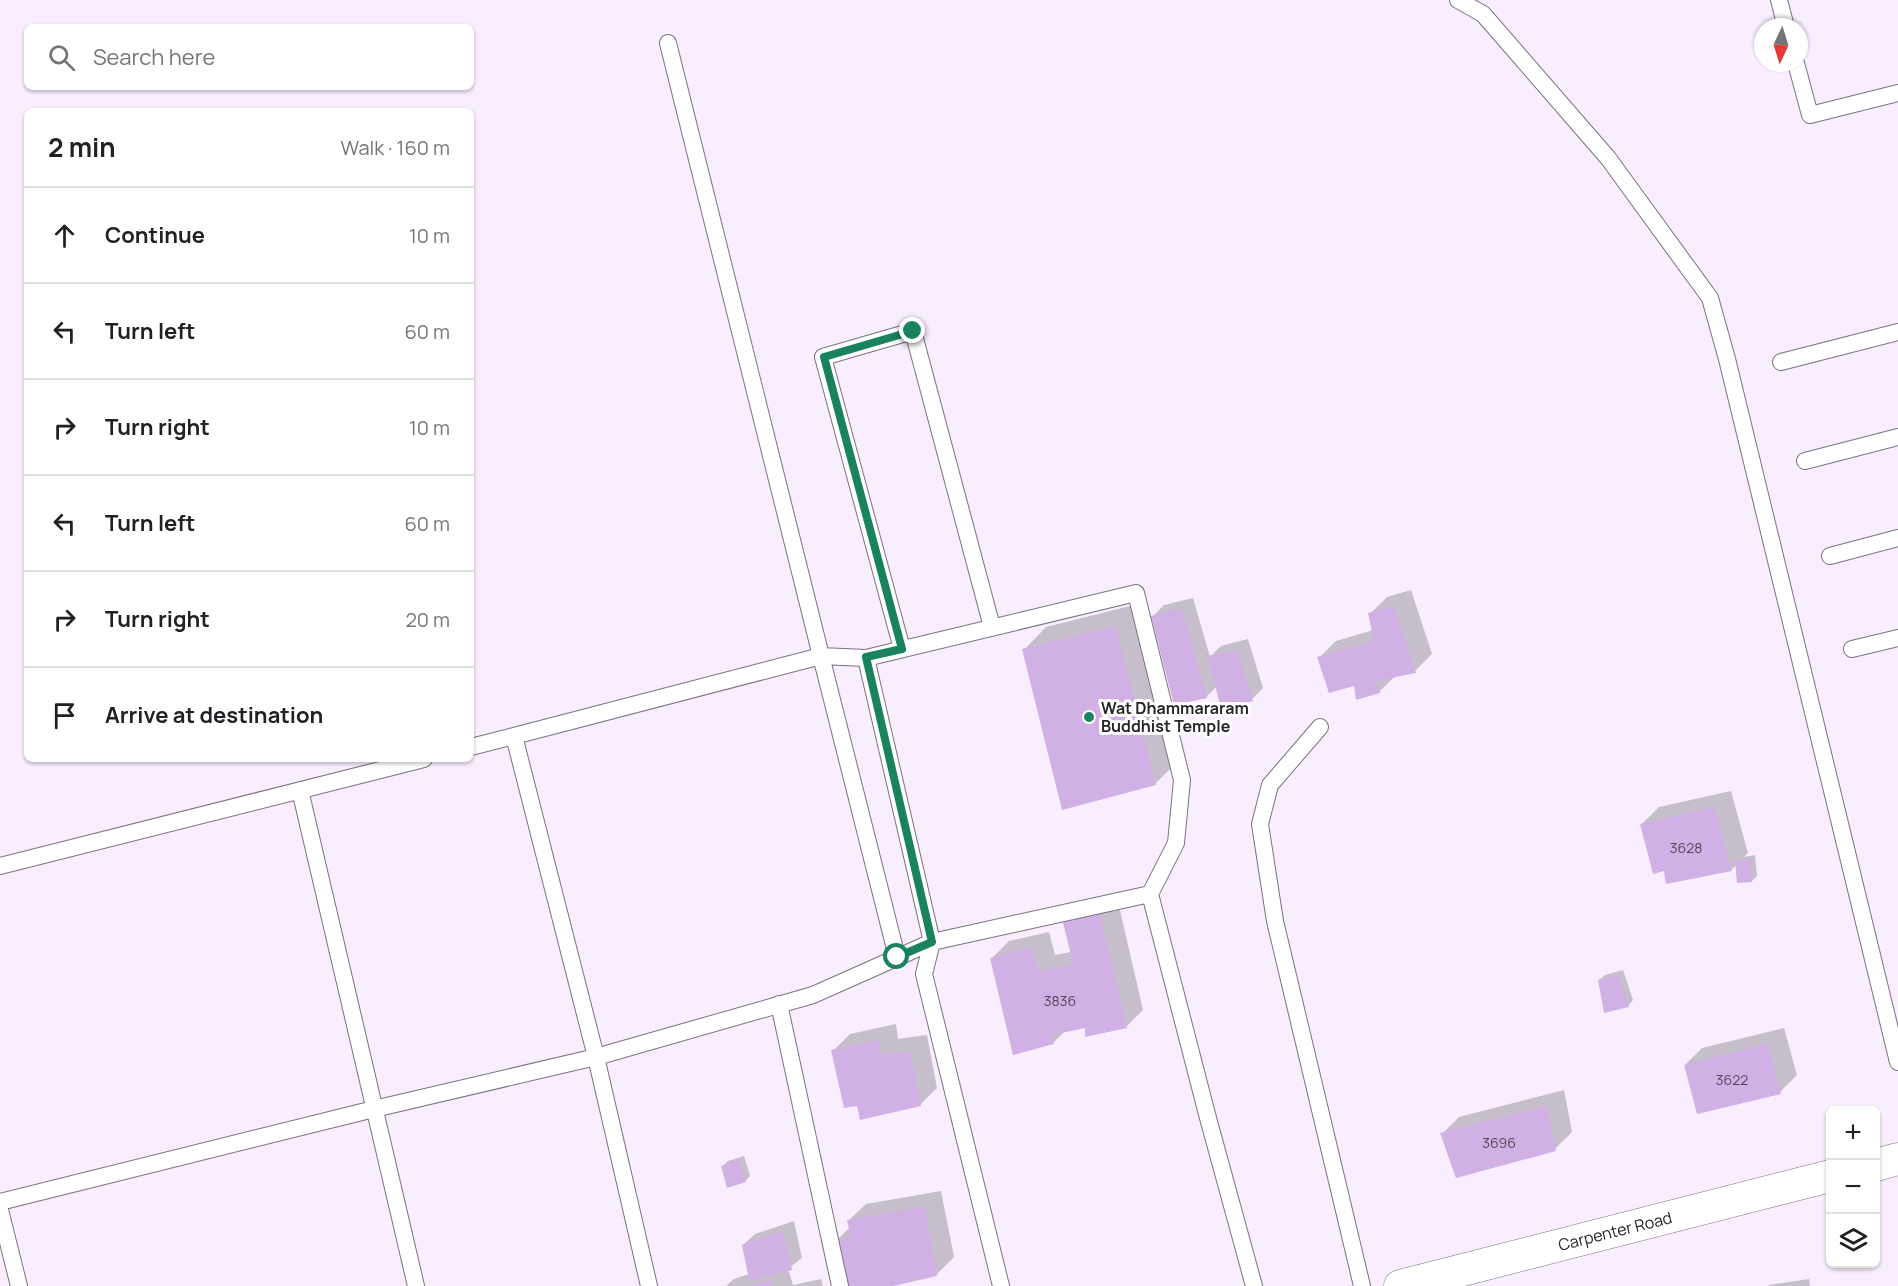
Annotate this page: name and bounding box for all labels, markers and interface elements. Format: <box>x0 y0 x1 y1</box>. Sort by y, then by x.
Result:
north arrow <box>1754 18 1808 72</box>
search box <box>24 24 474 90</box>
icon: search <box>45 41 78 74</box>
text: Search here <box>93 42 215 72</box>
text: 2 min <box>48 129 116 165</box>
text: Walk · 160 m <box>341 134 450 161</box>
icon: ahead <box>48 219 81 252</box>
text: Continue <box>105 220 205 250</box>
text: 10 m <box>409 222 450 249</box>
icon: left <box>48 315 81 348</box>
text: Turn left <box>105 316 195 346</box>
route end <box>899 317 925 343</box>
text: 60 m <box>404 318 450 345</box>
icon: right <box>48 411 81 444</box>
text: Turn right <box>105 412 210 442</box>
text: 10 m <box>409 414 450 441</box>
icon: left <box>48 507 81 540</box>
text: Turn left <box>105 508 195 538</box>
text: 60 m <box>404 510 450 537</box>
icon: right <box>48 603 81 636</box>
text: Turn right <box>105 604 210 634</box>
text: 20 m <box>405 606 450 633</box>
place label: Wat Dhammararam Buddhist Temple <box>1101 697 1249 737</box>
icon: arrive <box>48 699 81 732</box>
text: Arrive at destination <box>105 700 323 730</box>
marker: Wat Dhammararam Buddhist Temple <box>1082 710 1096 724</box>
house number: 3628 <box>1670 838 1702 857</box>
route start <box>883 943 909 969</box>
house number: 3836 <box>1044 991 1076 1010</box>
house number: 3622 <box>1716 1070 1748 1089</box>
map controls <box>1826 1106 1880 1268</box>
button: + <box>1826 1106 1880 1160</box>
house number: 3696 <box>1482 1133 1516 1152</box>
button: − <box>1826 1160 1880 1214</box>
street label: Carpenter Road <box>1556 1206 1674 1256</box>
button: layers <box>1826 1214 1880 1268</box>

